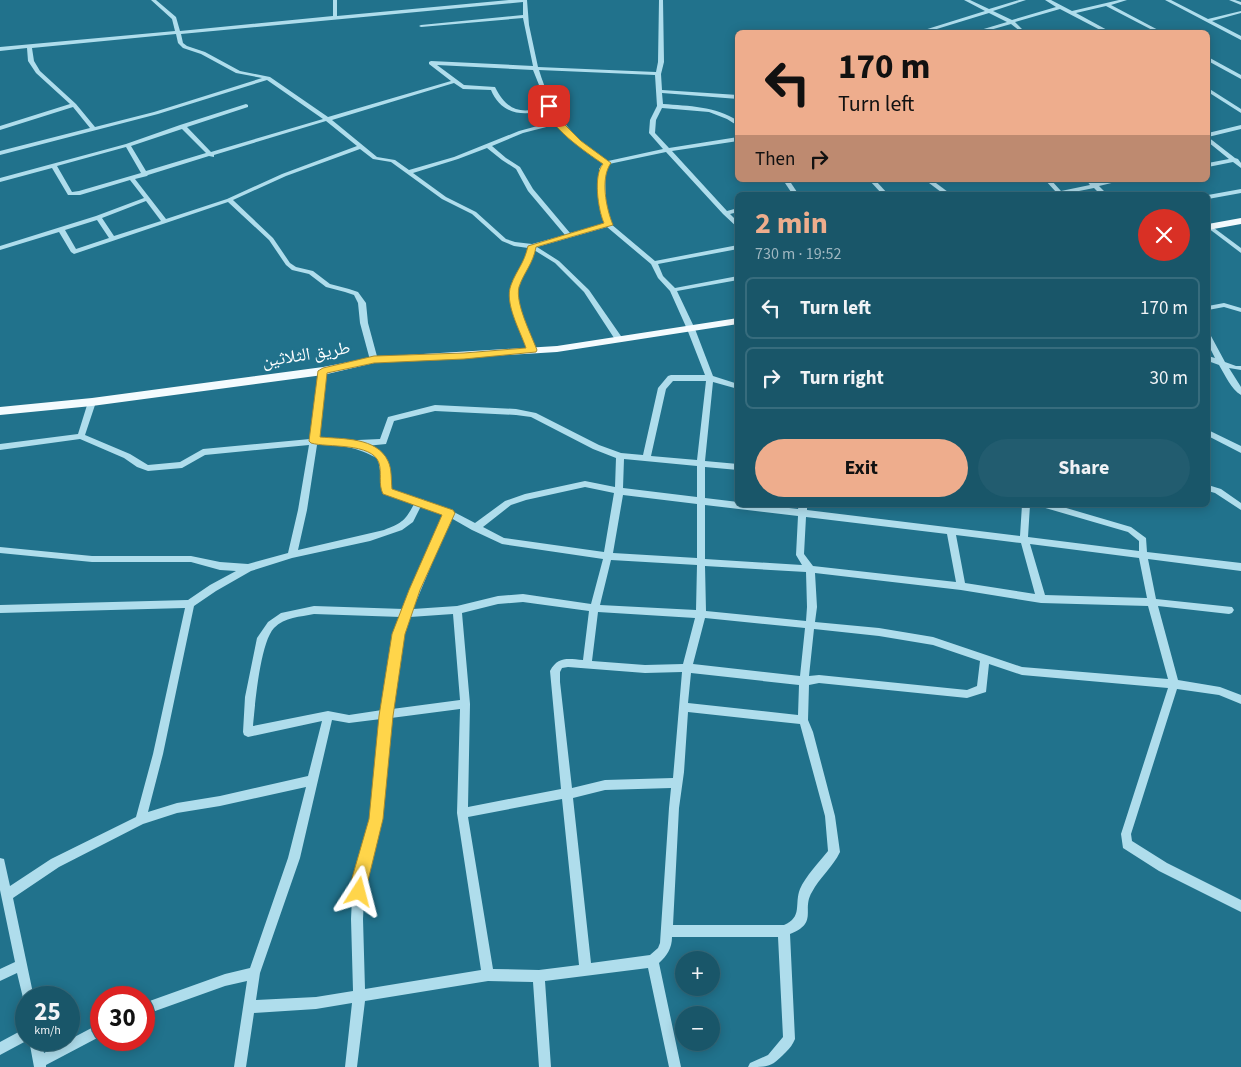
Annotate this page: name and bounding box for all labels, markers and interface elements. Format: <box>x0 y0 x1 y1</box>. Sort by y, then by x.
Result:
text: 170 m <box>838 42 930 92</box>
icon: left <box>755 50 820 115</box>
pin <box>528 85 570 127</box>
text: Turn left <box>838 88 914 120</box>
icon: arrive <box>535 92 563 120</box>
icon: right <box>805 145 833 173</box>
text: Then <box>755 146 795 173</box>
text: 2 min <box>755 202 828 245</box>
button: close <box>1138 209 1190 261</box>
text: 730 m · 19:52 <box>755 243 842 265</box>
icon: left <box>757 294 785 322</box>
text: Turn left <box>800 295 871 322</box>
text: 170 m <box>1140 295 1188 322</box>
street label: طريق الثلاثين <box>260 335 352 374</box>
icon: right <box>757 364 785 392</box>
text: Turn right <box>800 365 884 392</box>
text: 30 m <box>1150 365 1188 392</box>
button: Exit <box>755 439 968 497</box>
button: Share <box>978 439 1190 497</box>
position arrow <box>332 865 384 917</box>
map controls <box>675 951 720 1051</box>
button: + <box>675 951 720 996</box>
speed limit sign: 30 <box>90 986 155 1051</box>
text: 25 <box>34 994 61 1030</box>
button: − <box>675 1006 720 1051</box>
text: km/h <box>34 1022 61 1039</box>

